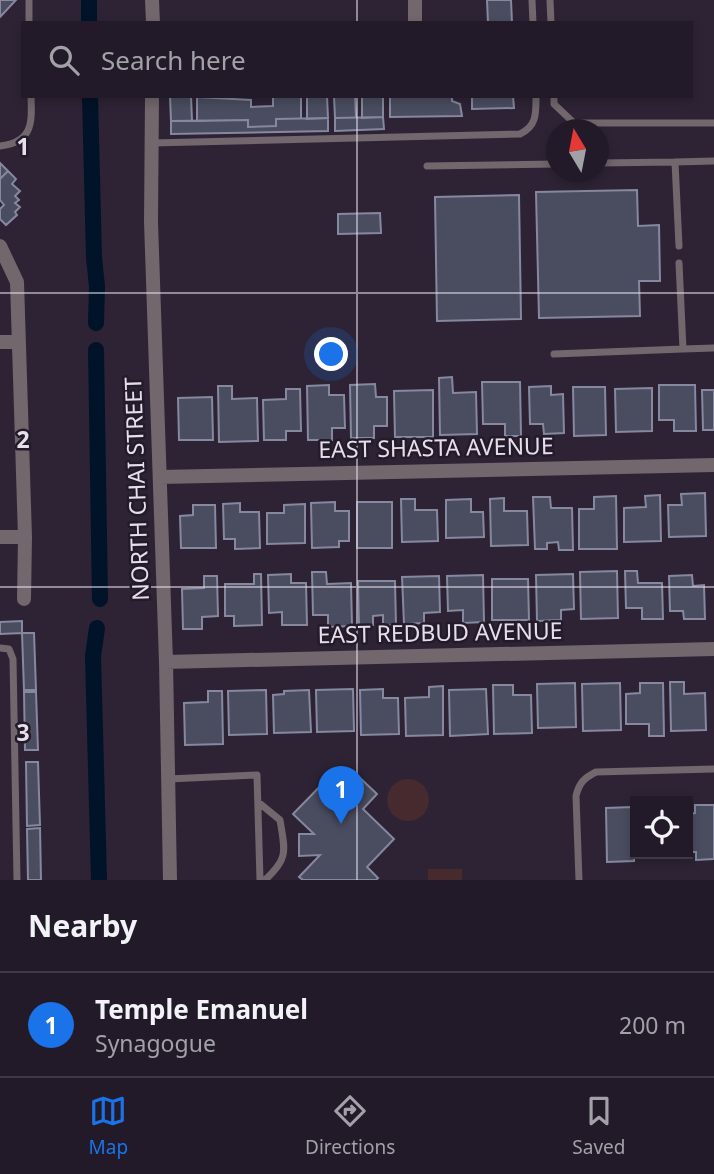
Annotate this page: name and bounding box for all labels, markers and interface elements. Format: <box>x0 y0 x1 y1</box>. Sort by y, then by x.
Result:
search box <box>21 21 693 98</box>
icon: search <box>45 41 83 79</box>
text: Search here <box>101 42 246 78</box>
north arrow <box>546 119 609 182</box>
text: 1 <box>16 130 30 162</box>
your location <box>314 337 348 371</box>
street label: NORTH CHAI STREET <box>116 376 156 601</box>
text: 2 <box>16 423 30 455</box>
street label: EAST SHASTA AVENUE <box>318 429 554 465</box>
street label: EAST REDBUD AVENUE <box>317 614 563 650</box>
text: 3 <box>16 716 30 748</box>
pin: 1 <box>318 766 364 824</box>
map controls <box>630 796 693 859</box>
button: locate <box>630 796 693 859</box>
text: Nearby <box>28 905 137 946</box>
text: Temple Emanuel <box>95 991 308 1027</box>
text: 1 <box>44 1009 58 1041</box>
text: 200 m <box>619 1009 686 1041</box>
text: Synagogue <box>95 1027 216 1059</box>
tab: Map <box>89 1092 128 1160</box>
tab: Directions <box>305 1092 395 1160</box>
tab: Saved <box>572 1092 625 1160</box>

